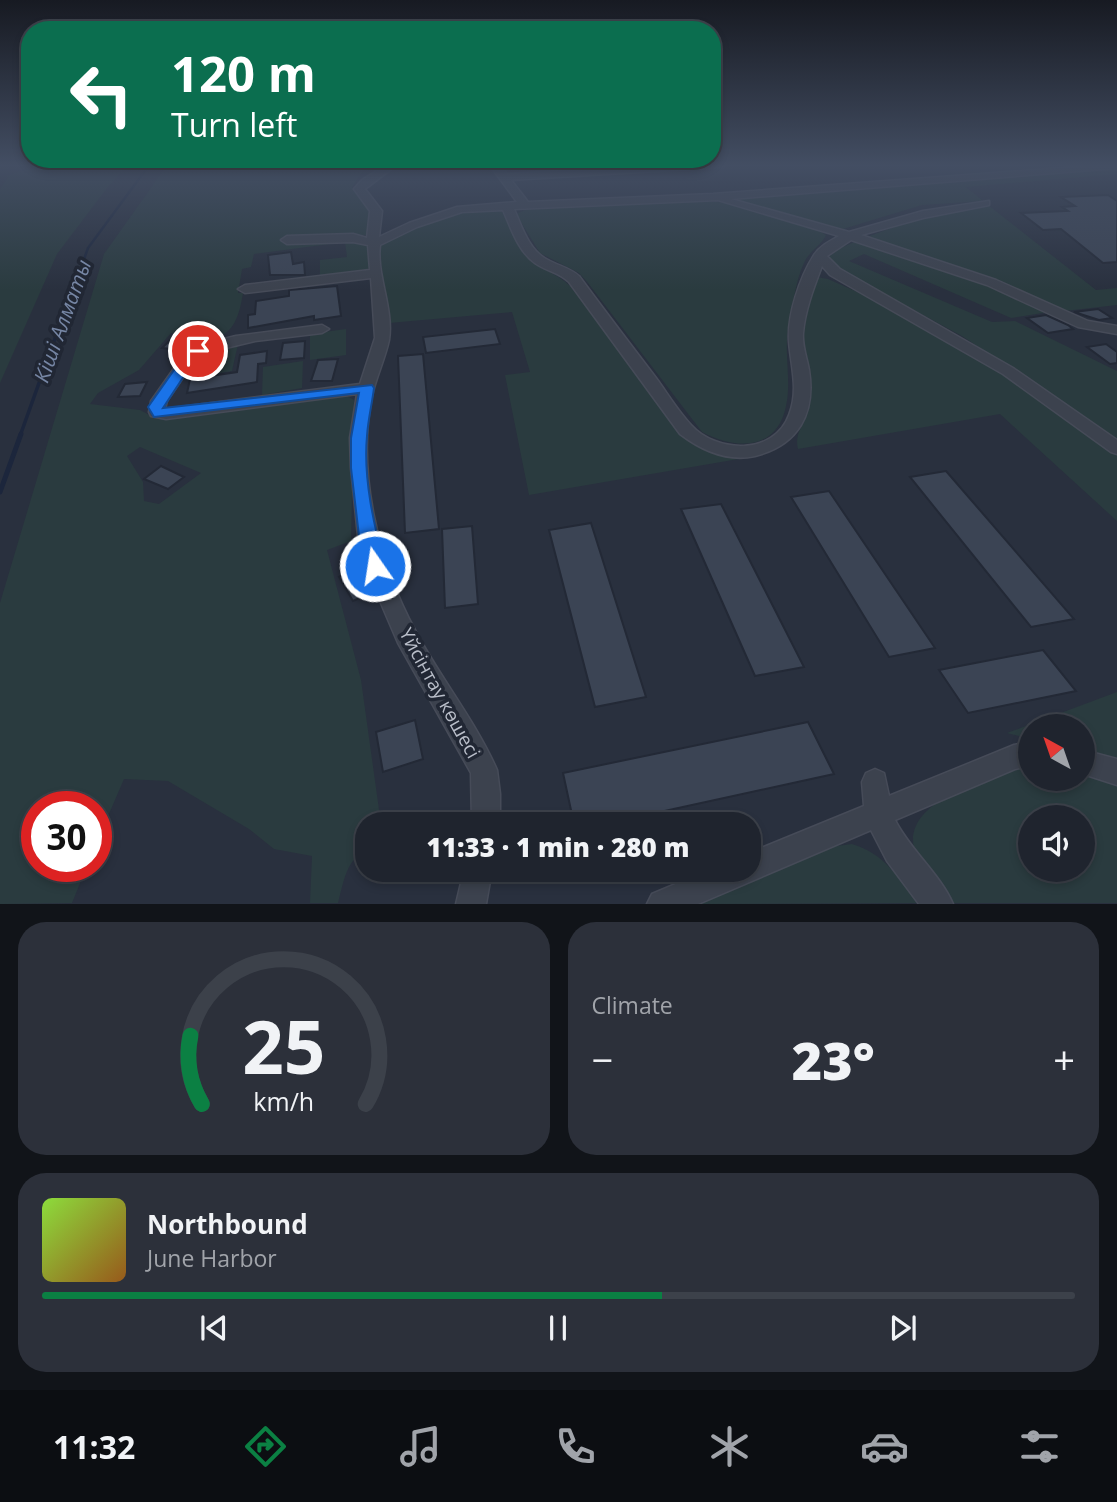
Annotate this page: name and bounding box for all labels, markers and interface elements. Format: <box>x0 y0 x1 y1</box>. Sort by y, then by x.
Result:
text: 120 m <box>171 40 316 106</box>
icon: left <box>56 49 147 140</box>
text: Turn left <box>171 103 297 146</box>
water label: Кіші Алматы <box>27 256 97 386</box>
pin <box>168 321 228 381</box>
icon: arrive <box>179 332 217 370</box>
position arrow <box>338 529 412 603</box>
street label: Үйсінтау көшесі <box>393 623 487 763</box>
north arrow <box>1018 714 1096 791</box>
map controls <box>1018 714 1095 882</box>
speed limit sign: 30 <box>21 791 112 882</box>
button: sound <box>1018 805 1095 882</box>
text: 11:33 · 1 min · 280 m <box>427 829 689 865</box>
text: Climate <box>592 989 673 1021</box>
text: 25 <box>242 997 325 1096</box>
text: 23° <box>792 1024 875 1095</box>
text: − <box>592 1033 613 1085</box>
text: + <box>1053 1033 1075 1085</box>
text: km/h <box>253 1084 314 1118</box>
text: Northbound <box>147 1206 308 1242</box>
text: June Harbor <box>147 1242 277 1274</box>
icon: previous <box>195 1309 233 1347</box>
icon: pause <box>539 1309 577 1347</box>
icon: next <box>884 1309 922 1347</box>
icon: directions <box>241 1422 290 1471</box>
icon: music <box>396 1422 445 1471</box>
icon: phone <box>551 1422 600 1471</box>
icon: climate <box>705 1422 754 1471</box>
icon: car <box>860 1422 909 1471</box>
icon: filters <box>1015 1422 1064 1471</box>
text: 11:32 <box>53 1425 135 1468</box>

